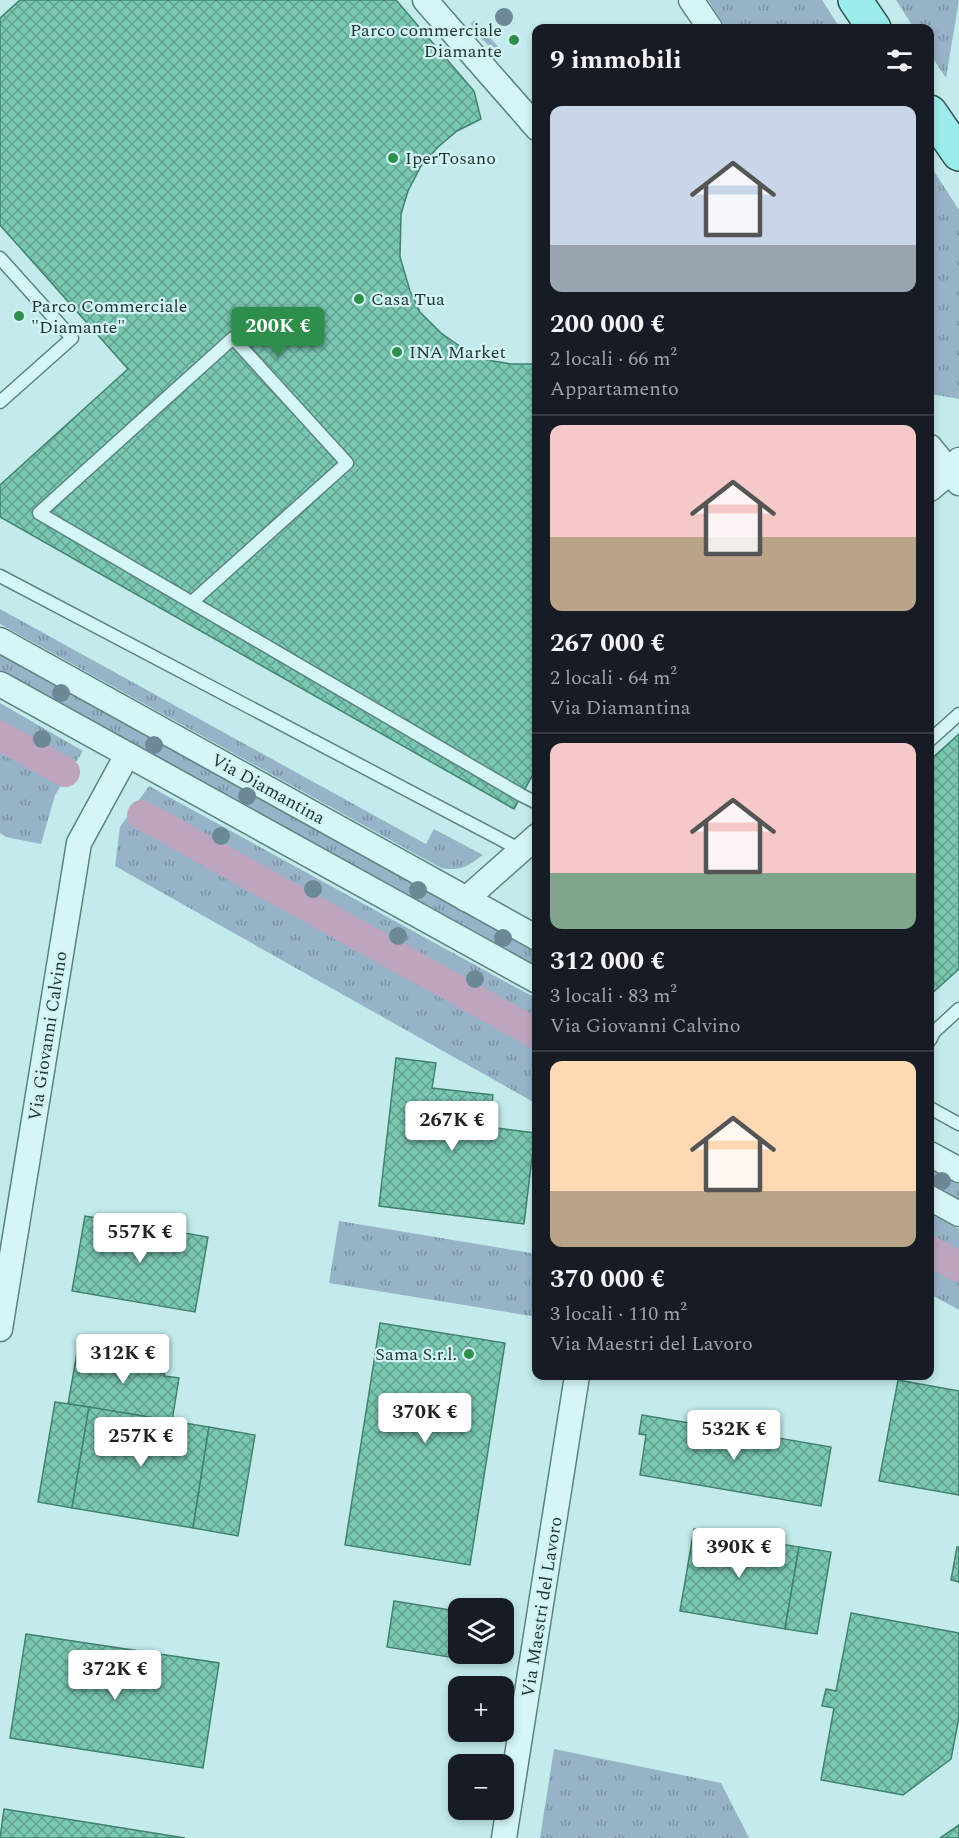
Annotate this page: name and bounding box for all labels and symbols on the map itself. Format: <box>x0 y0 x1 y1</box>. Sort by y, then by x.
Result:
place label: Parco commerciale Diamante <box>350 17 502 65</box>
marker: Parco commerciale Diamante <box>507 33 521 47</box>
place label: IperTosano <box>405 145 496 172</box>
marker: IperTosano <box>386 151 400 165</box>
place label: Casa Tua <box>371 286 445 313</box>
marker: Casa Tua <box>352 292 366 306</box>
place label: Parco Commerciale "Diamante" <box>31 293 188 341</box>
pin: 200K € <box>229 307 327 358</box>
marker: Parco Commerciale "Diamante" <box>12 309 26 323</box>
place label: INA Market <box>409 339 506 366</box>
marker: INA Market <box>390 345 404 359</box>
street label: Via Diamantina <box>206 747 330 832</box>
street label: Via Giovanni Calvino <box>21 949 75 1123</box>
pin: 267K € <box>403 1101 501 1152</box>
pin: 557K € <box>91 1213 189 1264</box>
pin: 312K € <box>74 1334 172 1385</box>
place label: Sama S.r.l. <box>375 1341 457 1368</box>
marker: Sama S.r.l. <box>462 1347 476 1361</box>
pin: 370K € <box>376 1393 474 1444</box>
pin: 532K € <box>685 1410 783 1461</box>
pin: 257K € <box>92 1417 190 1468</box>
street label: Via Maestri del Lavoro <box>514 1515 570 1699</box>
pin: 390K € <box>690 1528 788 1579</box>
pin: 372K € <box>66 1650 164 1701</box>

